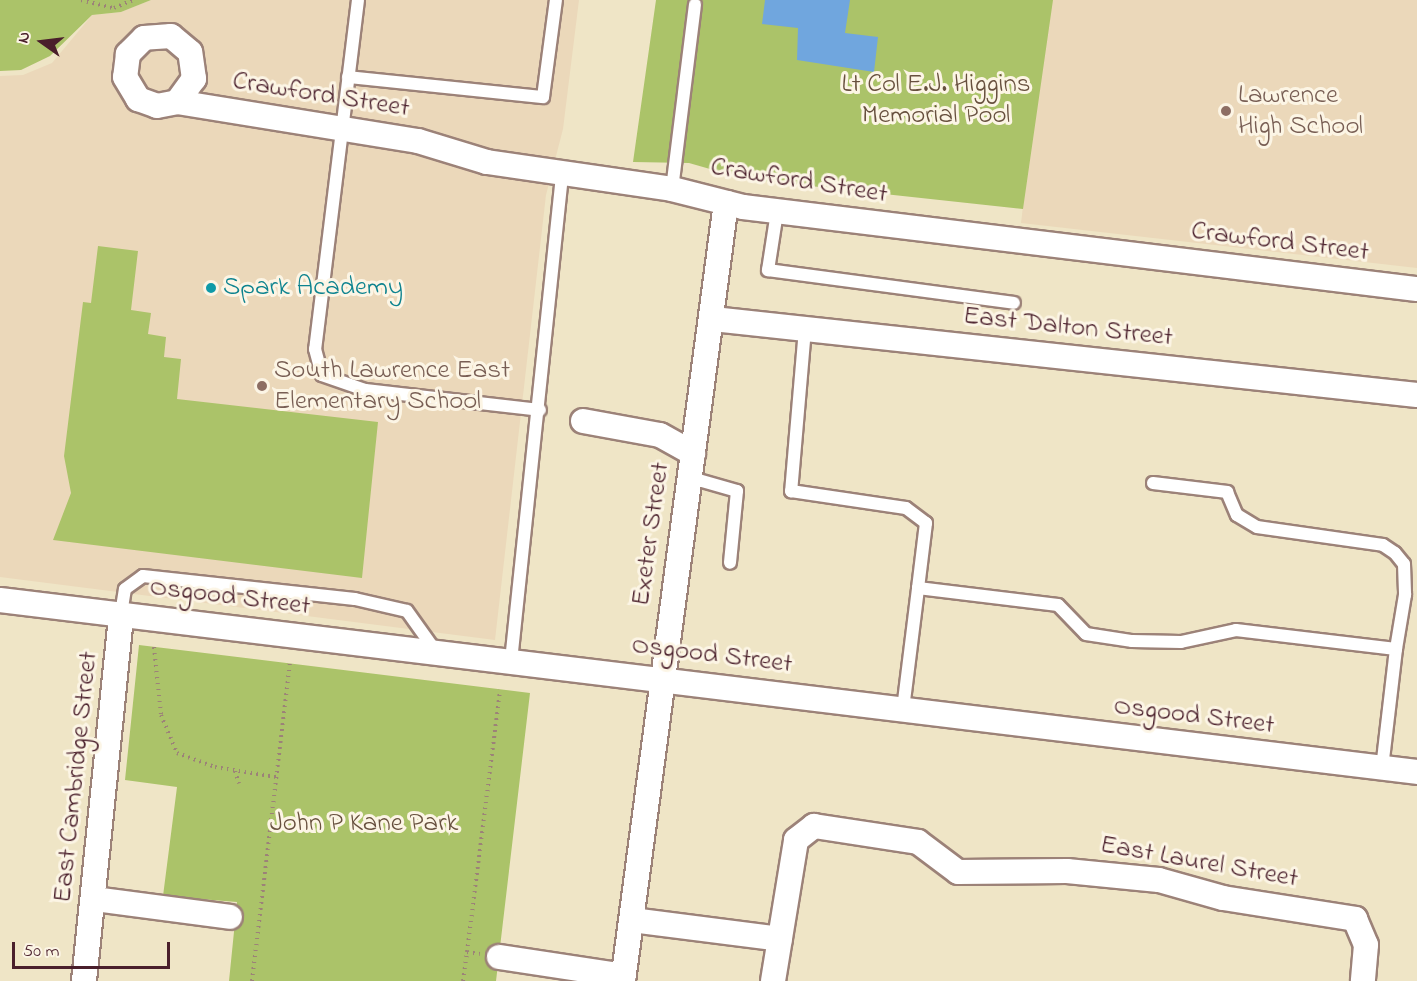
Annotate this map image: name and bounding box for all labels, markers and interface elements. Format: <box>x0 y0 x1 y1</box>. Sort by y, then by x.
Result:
north arrow <box>12 12 72 72</box>
text: N <box>12 29 37 46</box>
street label: Crawford Street <box>230 65 412 125</box>
park label: Lt Col E.J. Higgins Memorial Pool <box>841 68 1031 131</box>
place label: Lawrence High School <box>1238 79 1363 142</box>
marker: Lawrence High School <box>1219 104 1233 118</box>
street label: Crawford Street <box>708 151 890 211</box>
street label: Crawford Street <box>1189 215 1371 269</box>
place label: Spark Academy <box>223 272 403 304</box>
marker: Spark Academy <box>204 281 218 295</box>
street label: East Dalton Street <box>962 300 1174 354</box>
place label: South Lawrence East Elementary School <box>274 354 510 417</box>
marker: South Lawrence East Elementary School <box>255 379 269 393</box>
street label: Exeter Street <box>625 460 677 608</box>
street label: Osgood Street <box>148 571 312 623</box>
street label: Osgood Street <box>630 629 794 681</box>
street label: East Cambridge Street <box>47 650 105 904</box>
street label: Osgood Street <box>1112 690 1276 742</box>
park label: John P Kane Park <box>270 808 458 840</box>
street label: East Laurel Street <box>1098 829 1300 895</box>
scale bar <box>15 930 172 968</box>
text: 50 m <box>23 939 60 965</box>

